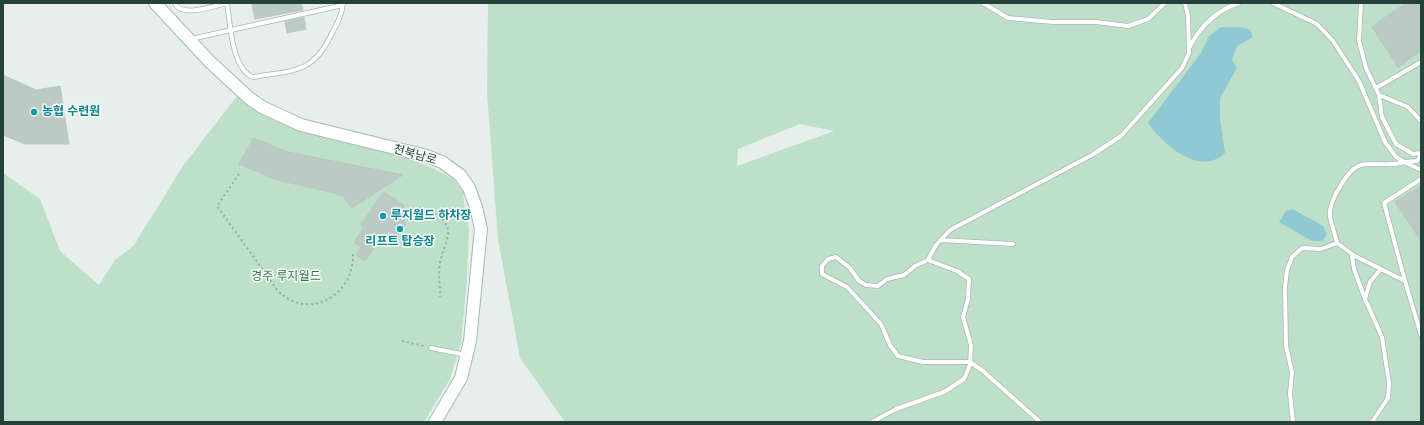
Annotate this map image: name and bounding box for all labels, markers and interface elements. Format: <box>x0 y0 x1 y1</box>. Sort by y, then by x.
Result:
place label: 농협 수련원 <box>42 105 100 119</box>
marker: 농협 수련원 <box>29 107 39 117</box>
street label: 천북남로 <box>392 142 438 168</box>
place label: 루지월드 하차장 <box>391 209 471 223</box>
marker: 루지월드 하차장 <box>378 211 388 221</box>
marker: 리프트 탑승장 <box>395 224 405 234</box>
place label: 리프트 탑승장 <box>365 235 435 249</box>
park label: 경주 루지월드 <box>251 270 321 284</box>

